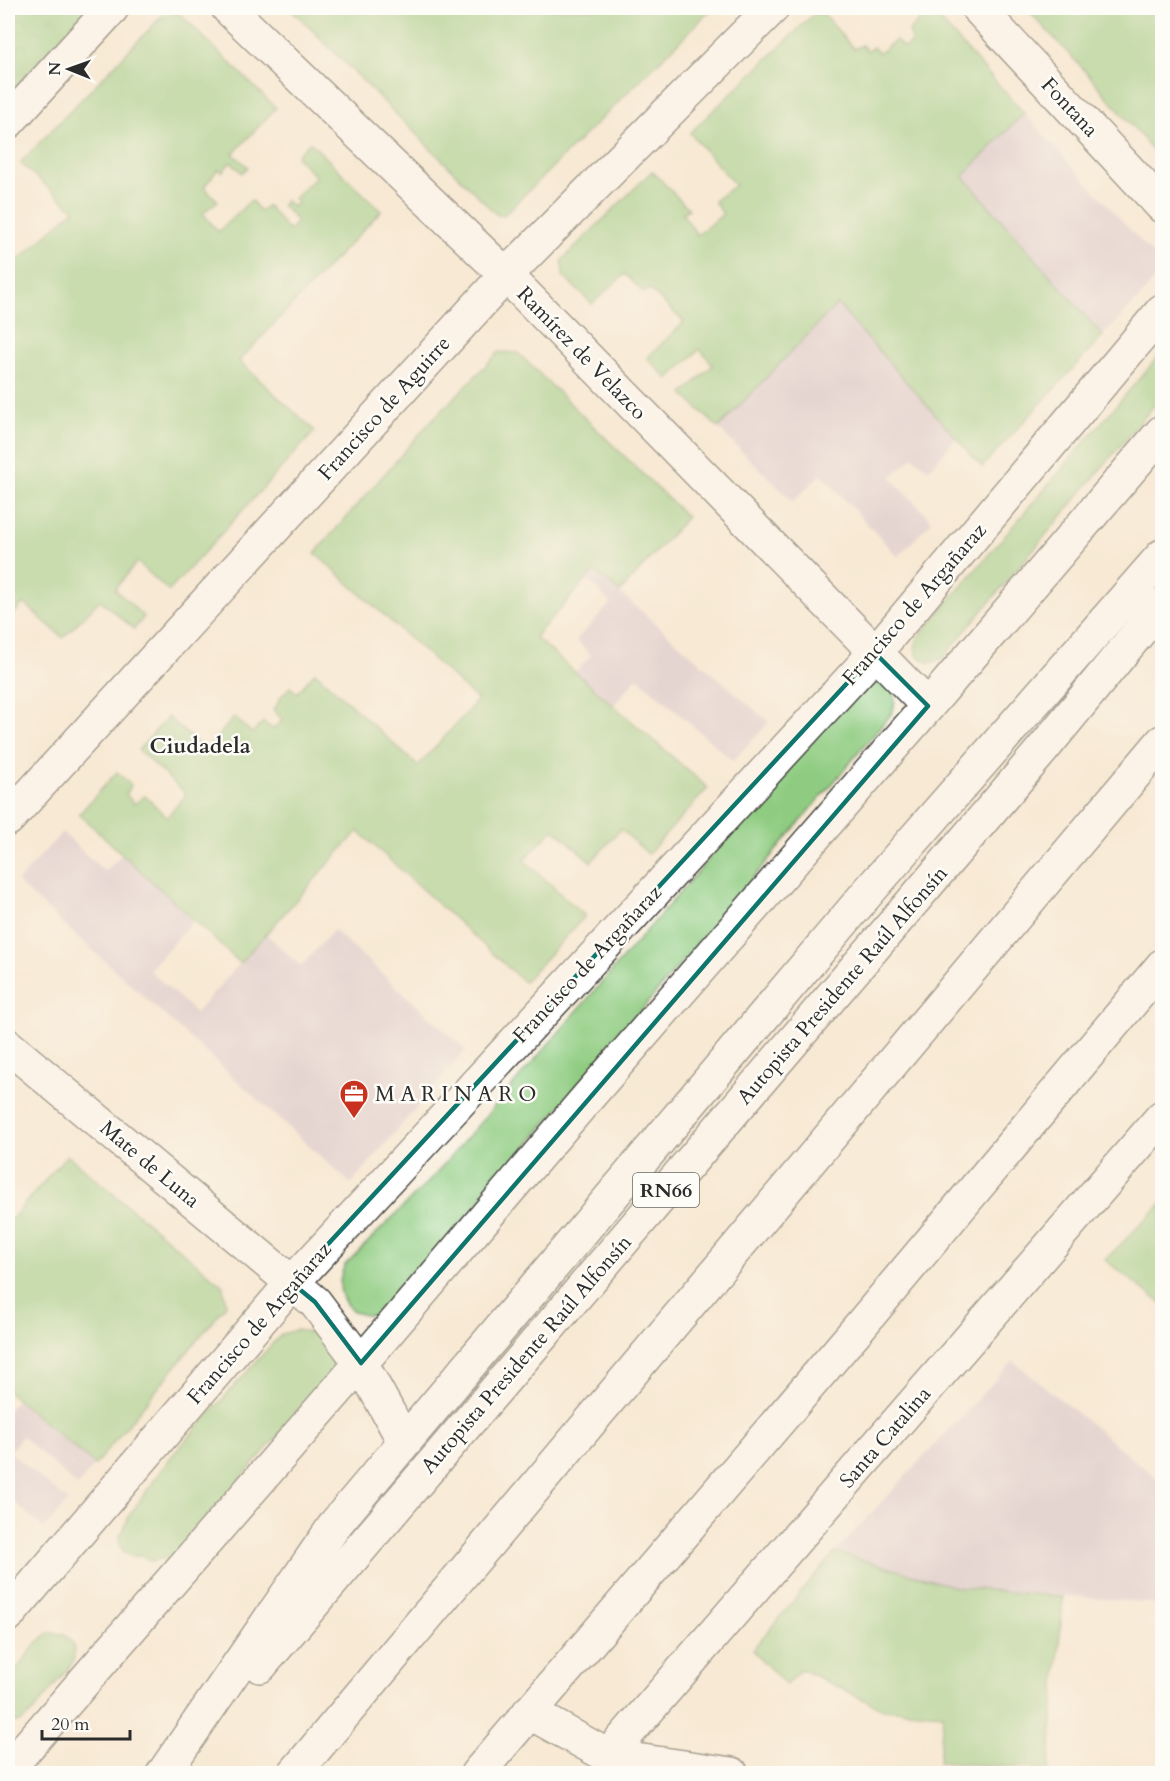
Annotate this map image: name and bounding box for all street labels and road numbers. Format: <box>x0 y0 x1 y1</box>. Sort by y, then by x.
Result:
street label: Fontana <box>1034 71 1105 144</box>
street label: Ramírez de Velazco <box>510 280 653 427</box>
street label: Francisco de Aguirre <box>312 330 457 487</box>
street label: Francisco de Argañaraz <box>836 516 994 692</box>
street label: Autopista Presidente Raúl Alfonsín <box>730 860 954 1111</box>
street label: Francisco de Argañaraz <box>506 878 669 1050</box>
street label: Mate de Luna <box>94 1114 206 1215</box>
road number: RN66 <box>633 1173 699 1207</box>
street label: Autopista Presidente Raúl Alfonsín <box>414 1229 638 1480</box>
street label: Francisco de Argañaraz <box>181 1235 339 1411</box>
street label: Santa Catalina <box>833 1380 938 1494</box>

